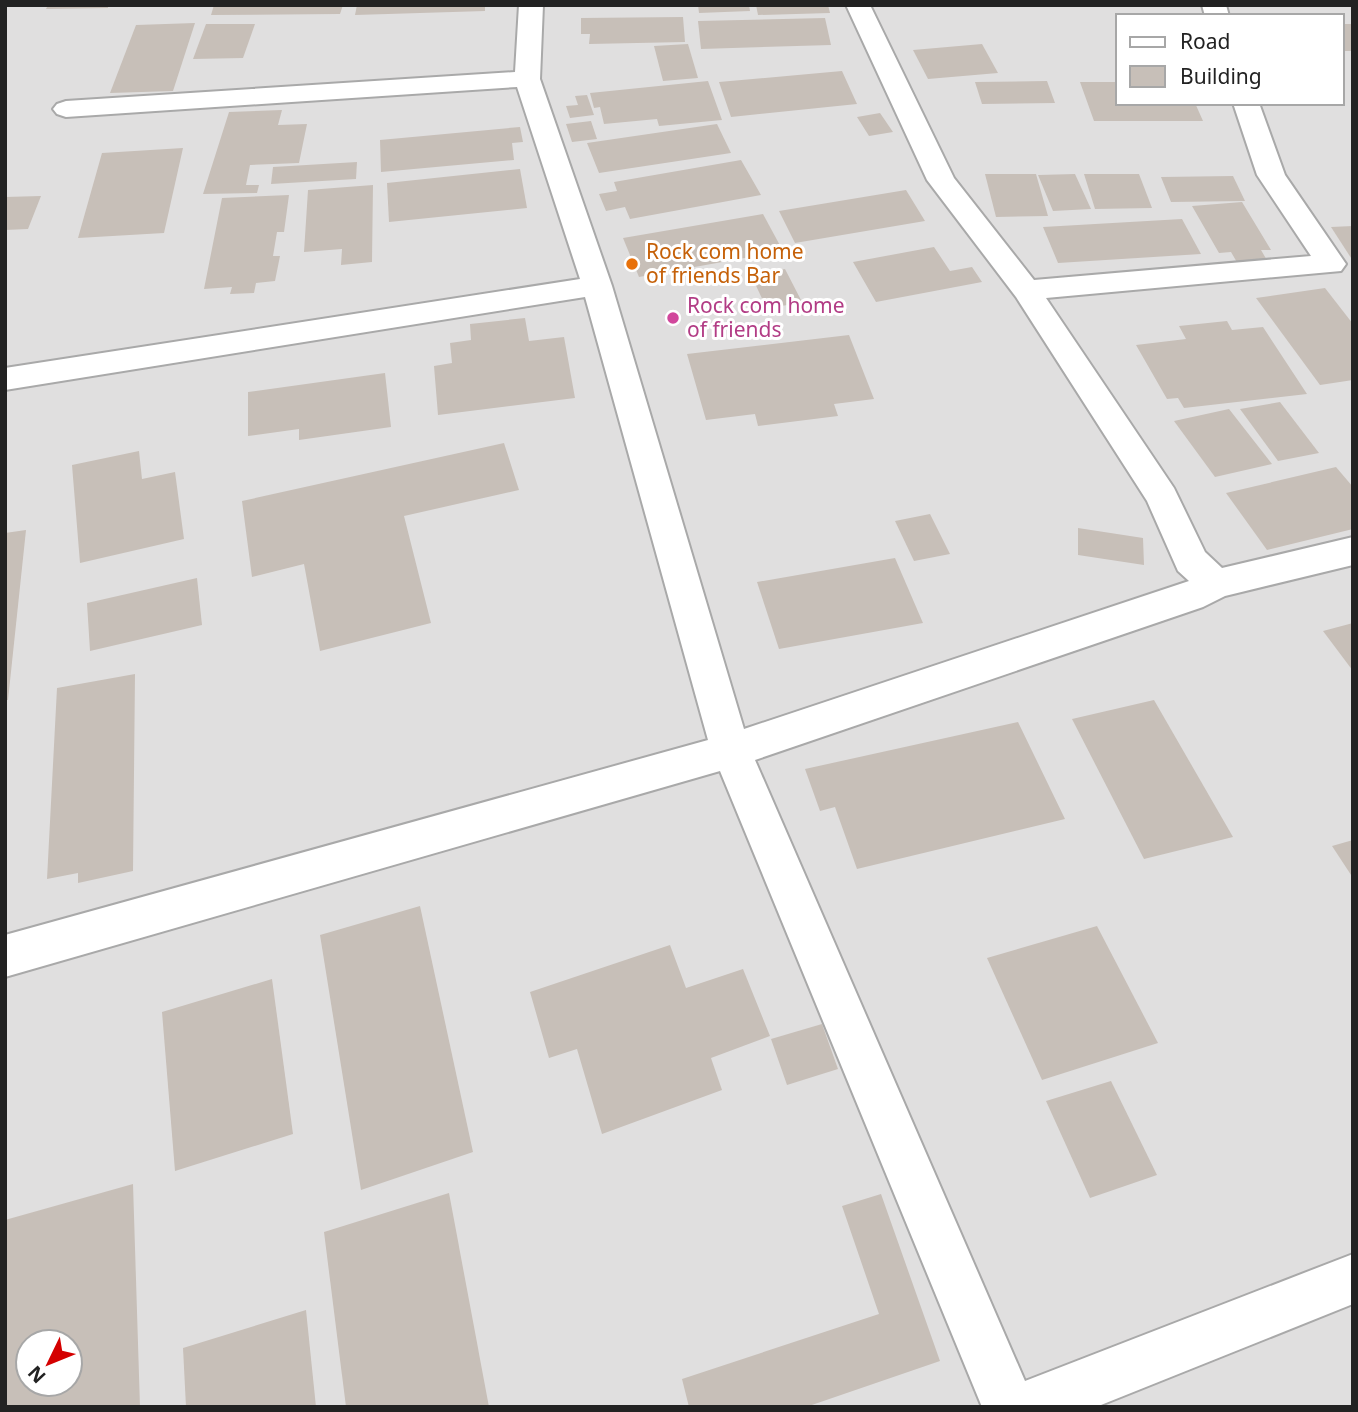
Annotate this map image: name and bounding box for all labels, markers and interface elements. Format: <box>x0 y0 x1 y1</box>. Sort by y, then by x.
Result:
legend <box>1116 14 1344 105</box>
text: Road <box>1180 27 1230 55</box>
text: Building <box>1180 62 1262 90</box>
place label: Rock com home of friends Bar <box>646 237 804 289</box>
marker: Rock com home of friends Bar <box>624 256 640 272</box>
place label: Rock com home of friends <box>687 291 845 343</box>
marker: Rock com home of friends <box>665 310 681 326</box>
north arrow <box>14 1328 84 1398</box>
text: N <box>22 1360 51 1389</box>

